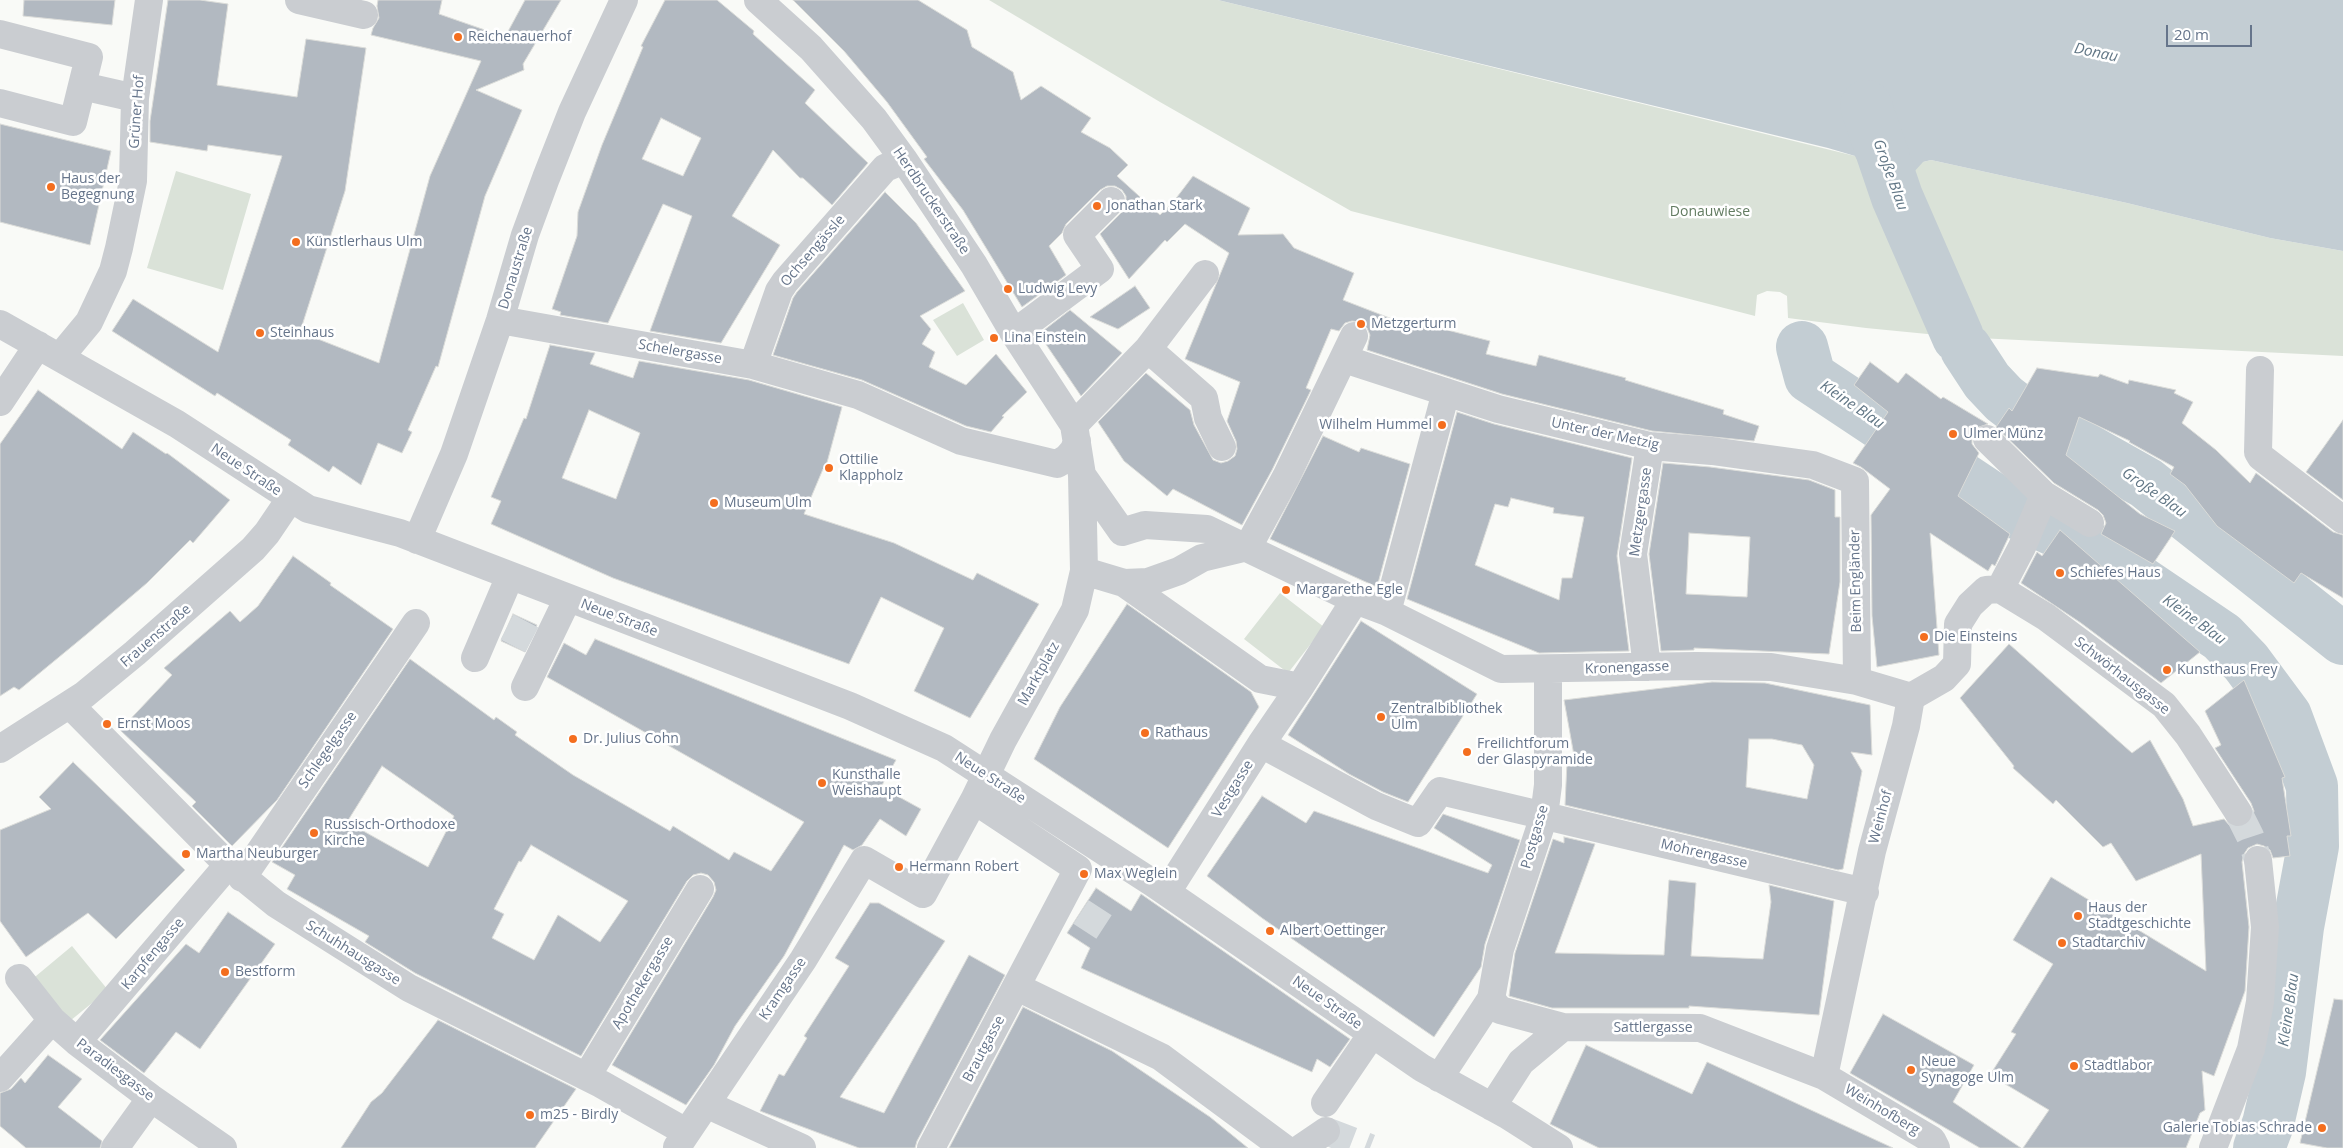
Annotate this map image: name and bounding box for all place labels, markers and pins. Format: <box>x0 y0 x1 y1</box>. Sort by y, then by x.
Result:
place label: Reichenauerhof <box>468 29 571 45</box>
marker: Reichenauerhof <box>452 31 464 43</box>
place label: Haus der Begegnung <box>61 171 134 203</box>
marker: Haus der Begegnung <box>45 181 57 193</box>
place label: Jonathan Stark <box>1107 198 1203 214</box>
marker: Jonathan Stark <box>1091 200 1103 212</box>
place label: Künstlerhaus Ulm <box>306 234 422 250</box>
marker: Künstlerhaus Ulm <box>290 236 302 248</box>
place label: Ludwig Levy <box>1018 281 1097 297</box>
marker: Ludwig Levy <box>1002 283 1014 295</box>
place label: Metzgerturm <box>1371 316 1456 332</box>
marker: Metzgerturm <box>1355 318 1367 330</box>
place label: Steinhaus <box>270 325 334 341</box>
marker: Steinhaus <box>254 327 266 339</box>
place label: Lina Einstein <box>1004 330 1086 346</box>
marker: Lina Einstein <box>988 332 1000 344</box>
place label: Wilhelm Hummel <box>1319 417 1432 433</box>
marker: Wilhelm Hummel <box>1436 419 1448 431</box>
place label: Ulmer Münz <box>1963 426 2043 442</box>
marker: Ulmer Münz <box>1947 428 1959 440</box>
place label: Ottilie Klappholz <box>839 452 903 484</box>
marker: Ottilie Klappholz <box>823 462 835 474</box>
place label: Museum Ulm <box>724 495 812 511</box>
marker: Museum Ulm <box>708 497 720 509</box>
place label: Schiefes Haus <box>2070 565 2161 581</box>
marker: Schiefes Haus <box>2054 567 2066 579</box>
place label: Margarethe Egle <box>1296 582 1403 598</box>
marker: Margarethe Egle <box>1280 584 1292 596</box>
place label: Die Einsteins <box>1934 629 2017 645</box>
marker: Die Einsteins <box>1918 631 1930 643</box>
place label: Kunsthaus Frey <box>2177 662 2277 678</box>
marker: Kunsthaus Frey <box>2161 664 2173 676</box>
place label: Zentralbibliothek Ulm <box>1391 701 1502 734</box>
marker: Zentralbibliothek Ulm <box>1375 711 1387 723</box>
place label: Ernst Moos <box>117 716 190 732</box>
marker: Ernst Moos <box>101 718 113 730</box>
place label: Rathaus <box>1155 725 1208 741</box>
marker: Rathaus <box>1139 727 1151 739</box>
place label: Dr. Julius Cohn <box>583 731 679 747</box>
marker: Dr. Julius Cohn <box>567 733 579 745</box>
place label: Freilichtforum der Glaspyramide <box>1477 736 1593 769</box>
marker: Freilichtforum der Glaspyramide <box>1461 746 1473 758</box>
place label: Kunsthalle Weishaupt <box>832 767 902 800</box>
marker: Kunsthalle Weishaupt <box>816 777 828 789</box>
place label: Russisch-Orthodoxe Kirche <box>324 817 455 850</box>
marker: Russisch-Orthodoxe Kirche <box>308 827 320 839</box>
place label: Martha Neuburger <box>196 846 318 862</box>
marker: Martha Neuburger <box>180 848 192 860</box>
place label: Hermann Robert <box>909 859 1019 875</box>
marker: Hermann Robert <box>893 861 905 873</box>
place label: Max Weglein <box>1094 866 1177 882</box>
marker: Max Weglein <box>1078 868 1090 880</box>
place label: Haus der Stadtgeschichte <box>2088 900 2191 932</box>
marker: Haus der Stadtgeschichte <box>2072 910 2084 922</box>
place label: Albert Oettinger <box>1280 923 1385 939</box>
marker: Albert Oettinger <box>1264 925 1276 937</box>
place label: Stadtarchiv <box>2072 935 2145 951</box>
marker: Stadtarchiv <box>2056 937 2068 949</box>
place label: Bestform <box>235 964 295 980</box>
marker: Bestform <box>219 966 231 978</box>
place label: Neue Synagoge Ulm <box>1921 1054 2014 1086</box>
place label: Stadtlabor <box>2084 1058 2152 1074</box>
marker: Stadtlabor <box>2068 1060 2080 1072</box>
marker: Neue Synagoge Ulm <box>1905 1064 1917 1076</box>
place label: m25 - Birdly <box>540 1107 618 1123</box>
marker: m25 - Birdly <box>524 1109 536 1121</box>
place label: Galerie Tobias Schrade <box>2163 1120 2312 1136</box>
marker: Galerie Tobias Schrade <box>2316 1122 2328 1134</box>

